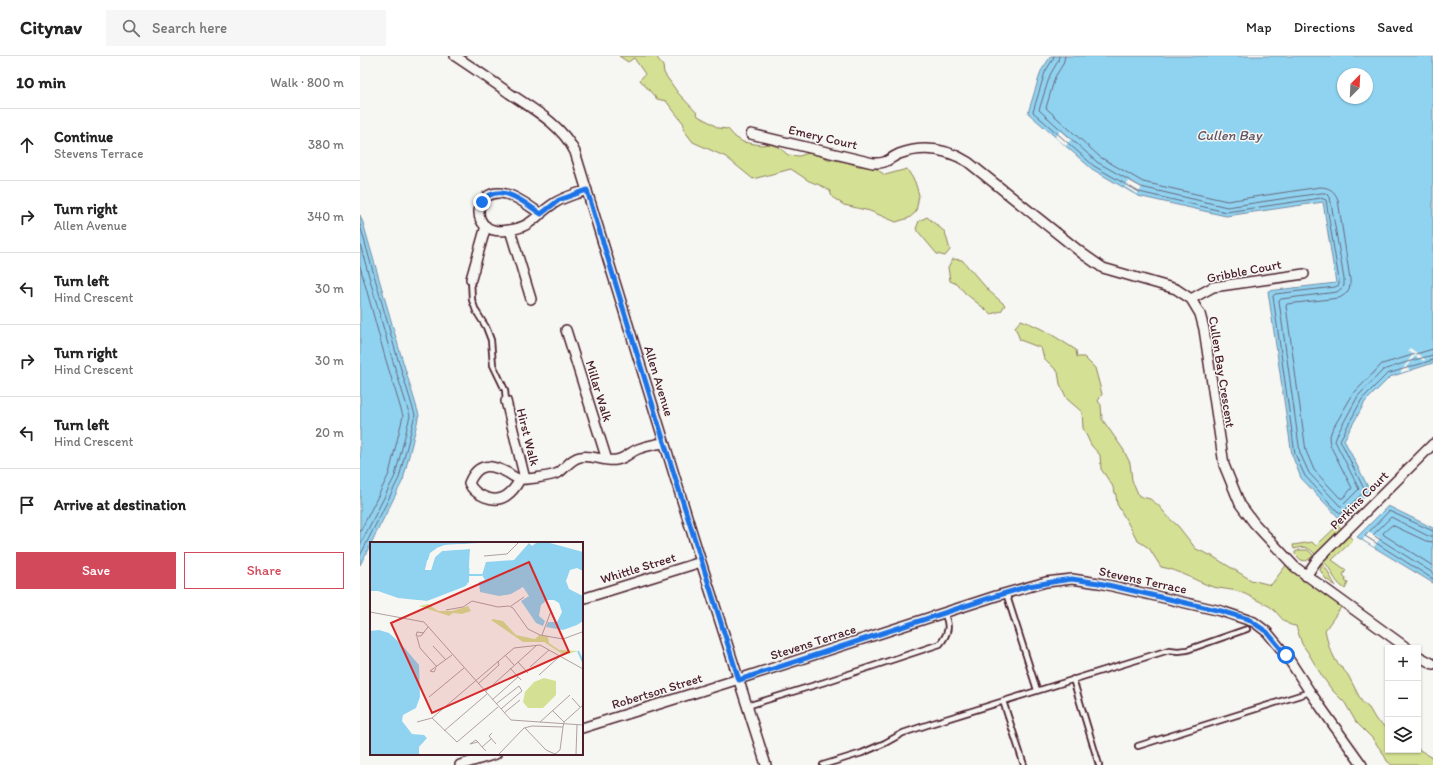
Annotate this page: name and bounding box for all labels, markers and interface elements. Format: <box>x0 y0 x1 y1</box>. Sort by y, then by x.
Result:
search box <box>106 10 386 46</box>
text: Citynav <box>20 16 82 39</box>
icon: search <box>120 17 142 39</box>
text: Search here <box>152 19 227 37</box>
text: Map <box>1246 19 1272 36</box>
text: Directions <box>1294 19 1355 36</box>
text: Saved <box>1377 19 1413 36</box>
north arrow <box>1337 68 1373 104</box>
text: 10 min <box>16 72 66 92</box>
text: Walk · 800 m <box>270 75 344 90</box>
street label: Emery Court <box>787 122 859 152</box>
water label: Cullen Bay <box>1196 127 1263 144</box>
text: Continue <box>54 128 113 146</box>
icon: ahead <box>16 134 38 156</box>
text: 380 m <box>308 137 344 152</box>
text: Stevens Terrace <box>54 146 143 161</box>
route end <box>473 193 491 211</box>
text: Turn right <box>54 200 118 218</box>
icon: right <box>16 206 38 228</box>
text: 340 m <box>307 209 344 224</box>
text: Allen Avenue <box>54 218 127 233</box>
street label: Gribble Court <box>1205 256 1283 286</box>
text: Turn left <box>54 272 109 290</box>
icon: left <box>16 278 38 300</box>
text: 30 m <box>315 281 344 296</box>
text: Hind Crescent <box>54 290 133 305</box>
street label: Cullen Bay Crescent <box>1206 315 1238 429</box>
text: Turn right <box>54 344 118 362</box>
street label: Allen Avenue <box>641 344 677 418</box>
icon: right <box>16 350 38 372</box>
text: 30 m <box>315 353 344 368</box>
street label: Millar Walk <box>583 358 616 424</box>
text: Hind Crescent <box>54 362 133 377</box>
street label: Hirst Walk <box>514 407 542 468</box>
text: Turn left <box>54 416 109 434</box>
icon: left <box>16 422 38 444</box>
text: 20 m <box>315 425 344 440</box>
text: Hind Crescent <box>54 434 133 449</box>
street label: Perkins Court <box>1327 468 1391 532</box>
icon: arrive <box>16 494 38 516</box>
text: Arrive at destination <box>54 496 186 514</box>
inset map <box>370 542 583 755</box>
street label: Whittle Street <box>598 549 678 587</box>
button: Save <box>16 552 176 589</box>
button: Share <box>184 552 344 589</box>
street label: Stevens Terrace <box>1098 563 1188 597</box>
street label: Stevens Terrace <box>768 621 858 663</box>
map controls <box>1385 645 1421 753</box>
button: + <box>1385 645 1421 681</box>
route start <box>1277 646 1295 664</box>
street label: Robertson Street <box>610 670 704 712</box>
button: − <box>1385 681 1421 717</box>
button: layers <box>1385 717 1421 753</box>

